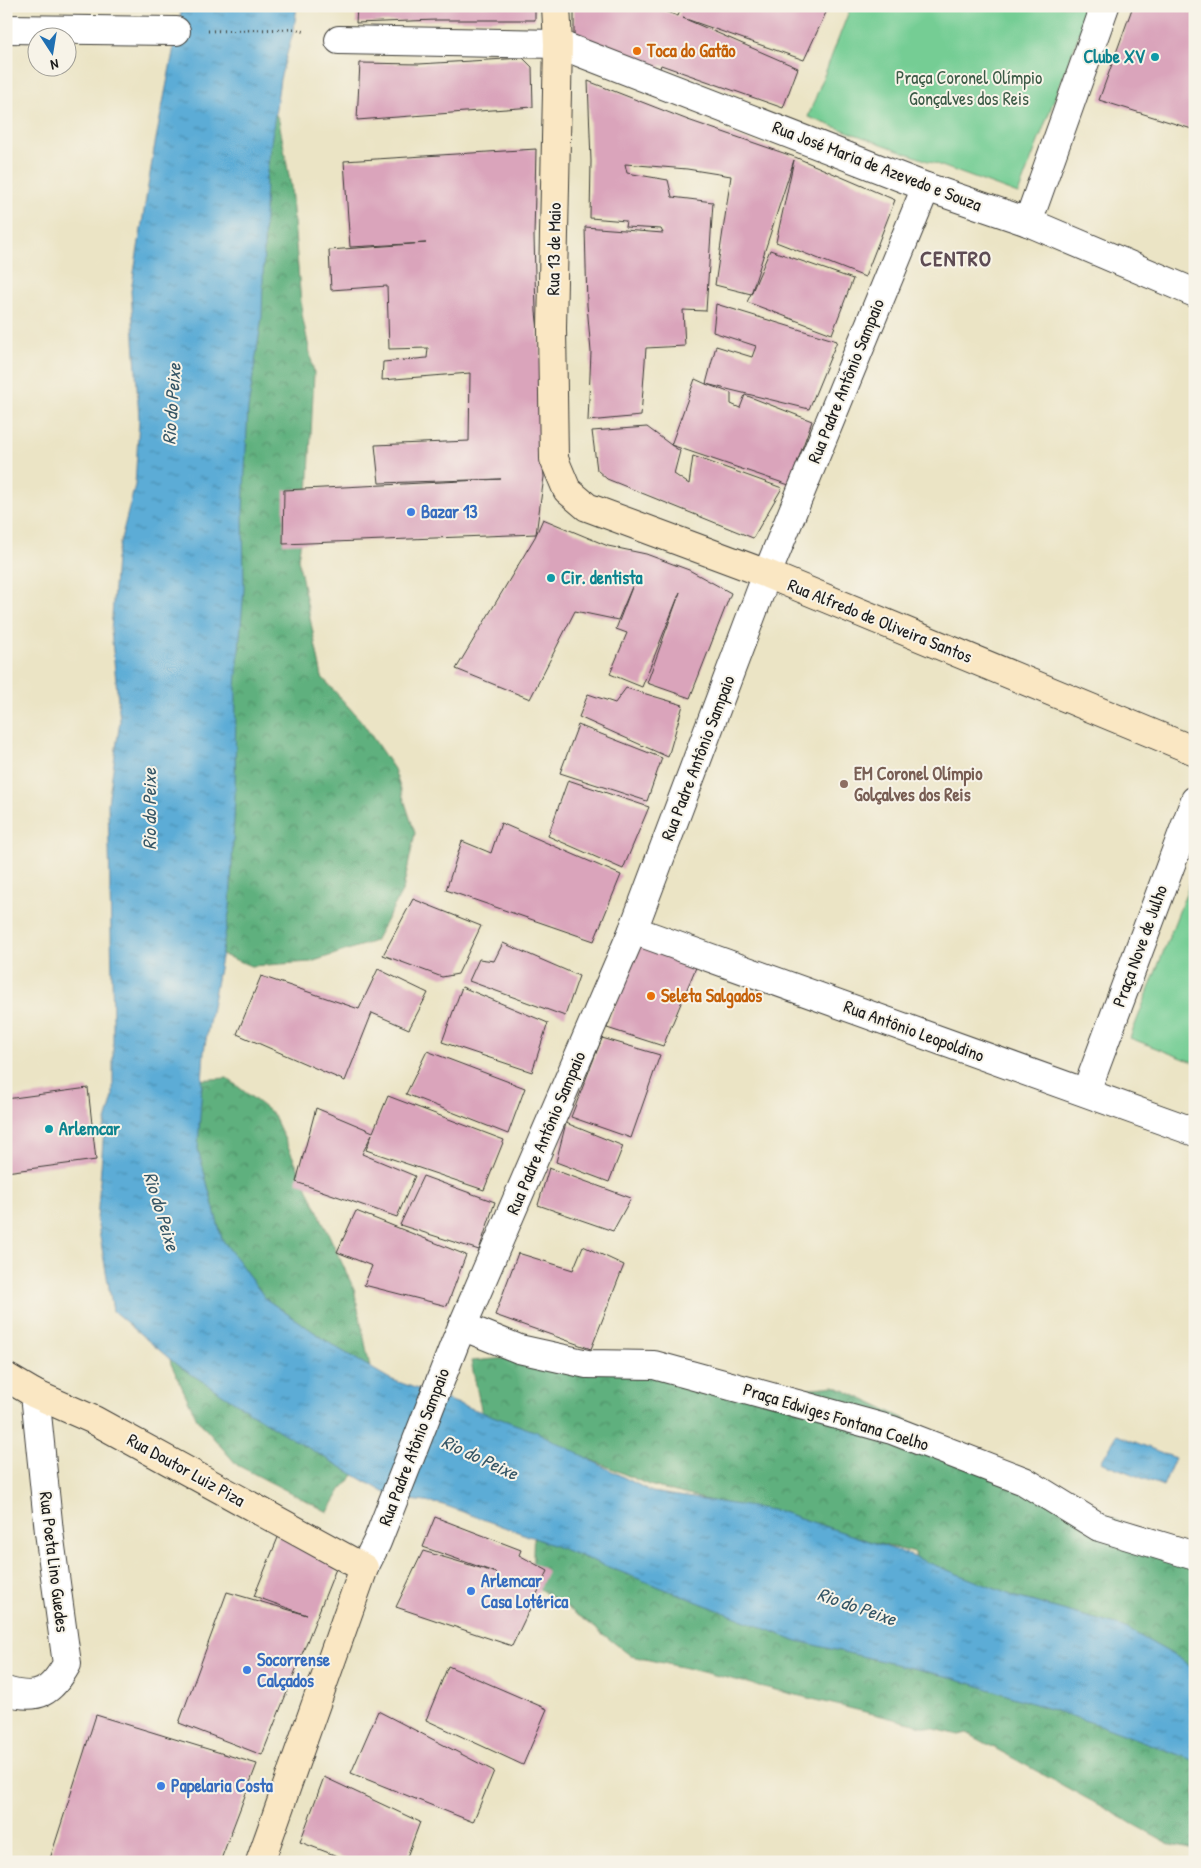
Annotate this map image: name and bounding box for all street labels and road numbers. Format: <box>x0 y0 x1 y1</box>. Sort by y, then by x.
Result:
street label: Rua José Maria de Azevedo e Souza <box>769 114 985 217</box>
street label: Rua 13 de Maio <box>540 202 567 296</box>
street label: Rua Padre Antônio Sampaio <box>801 295 890 467</box>
street label: Rua Alfredo de Oliveira Santos <box>784 572 976 669</box>
street label: Rua Padre Antônio Sampaio <box>654 672 741 844</box>
street label: Praça Nove de Julho <box>1106 881 1173 1010</box>
street label: Rua Antônio Leopoldino <box>840 994 988 1068</box>
street label: Rua Padre Antônio Sampaio <box>500 1047 591 1218</box>
street label: Rua Padre Atônio Sampaio <box>372 1364 455 1529</box>
street label: Praça Edwiges Fontana Coelho <box>740 1376 932 1457</box>
street label: Rua Doutor Luiz Piza <box>123 1427 250 1512</box>
street label: Rua Poeta Lino Guedes <box>33 1490 76 1634</box>

